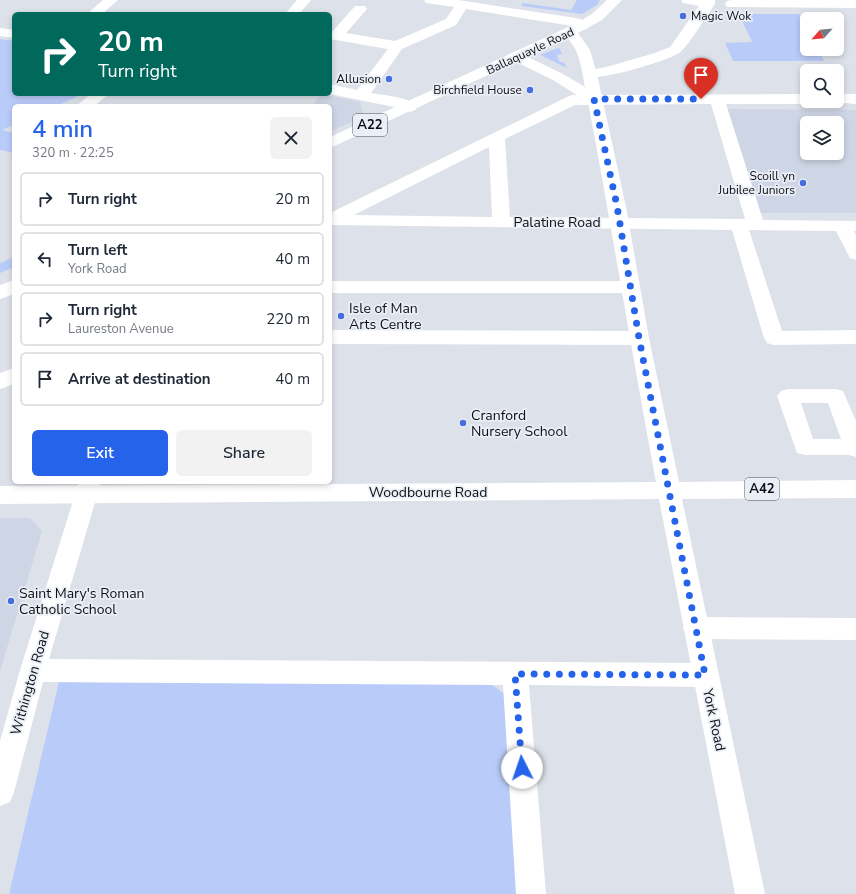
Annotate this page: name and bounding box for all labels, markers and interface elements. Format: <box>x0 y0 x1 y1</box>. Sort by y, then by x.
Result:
place label: Magic Wok <box>691 8 752 24</box>
marker: Magic Wok <box>678 11 688 21</box>
north arrow <box>800 12 844 56</box>
map controls <box>800 12 844 160</box>
text: 20 m <box>98 23 164 61</box>
street label: Ballaquayle Road <box>484 24 576 78</box>
icon: right <box>32 28 84 80</box>
pin <box>684 58 718 99</box>
text: Turn right <box>98 59 177 83</box>
icon: arrive <box>690 64 712 86</box>
button: search <box>800 64 844 108</box>
place label: Allusion <box>336 71 381 87</box>
marker: Allusion <box>384 74 394 84</box>
place label: Birchfield House <box>433 82 522 98</box>
marker: Birchfield House <box>525 85 535 95</box>
text: 4 min <box>32 113 93 145</box>
road number: A22 <box>353 114 387 136</box>
button: layers <box>800 116 844 160</box>
button: close <box>270 117 312 159</box>
text: 320 m · 22:25 <box>32 144 114 162</box>
place label: Scoill yn Jubilee Juniors <box>717 168 795 198</box>
marker: Scoill yn Jubilee Juniors <box>798 178 808 188</box>
icon: right <box>34 188 56 210</box>
text: Turn right <box>68 189 137 209</box>
text: 20 m <box>275 189 310 209</box>
street label: Palatine Road <box>513 213 601 232</box>
text: Turn left <box>68 240 127 260</box>
icon: left <box>34 248 56 270</box>
text: 40 m <box>275 249 310 269</box>
text: York Road <box>68 260 127 278</box>
place label: Isle of Man Arts Centre <box>349 299 421 334</box>
text: Turn right <box>68 300 137 320</box>
icon: right <box>34 308 56 330</box>
text: 220 m <box>266 309 310 329</box>
marker: Isle of Man Arts Centre <box>336 311 346 321</box>
text: Laureston Avenue <box>68 320 174 338</box>
icon: arrive <box>34 368 56 390</box>
text: Arrive at destination <box>68 369 211 389</box>
text: 40 m <box>275 369 310 389</box>
place label: Cranford Nursery School <box>471 406 568 441</box>
marker: Cranford Nursery School <box>458 418 468 428</box>
button: Exit <box>32 430 168 476</box>
button: Share <box>176 430 312 476</box>
road number: A42 <box>745 478 779 500</box>
street label: Woodbourne Road <box>369 483 487 502</box>
place label: Saint Mary's Roman Catholic School <box>19 584 145 619</box>
marker: Saint Mary's Roman Catholic School <box>6 596 16 606</box>
street label: Withington Road <box>6 629 54 737</box>
street label: York Road <box>698 686 730 753</box>
position arrow <box>501 747 543 789</box>

